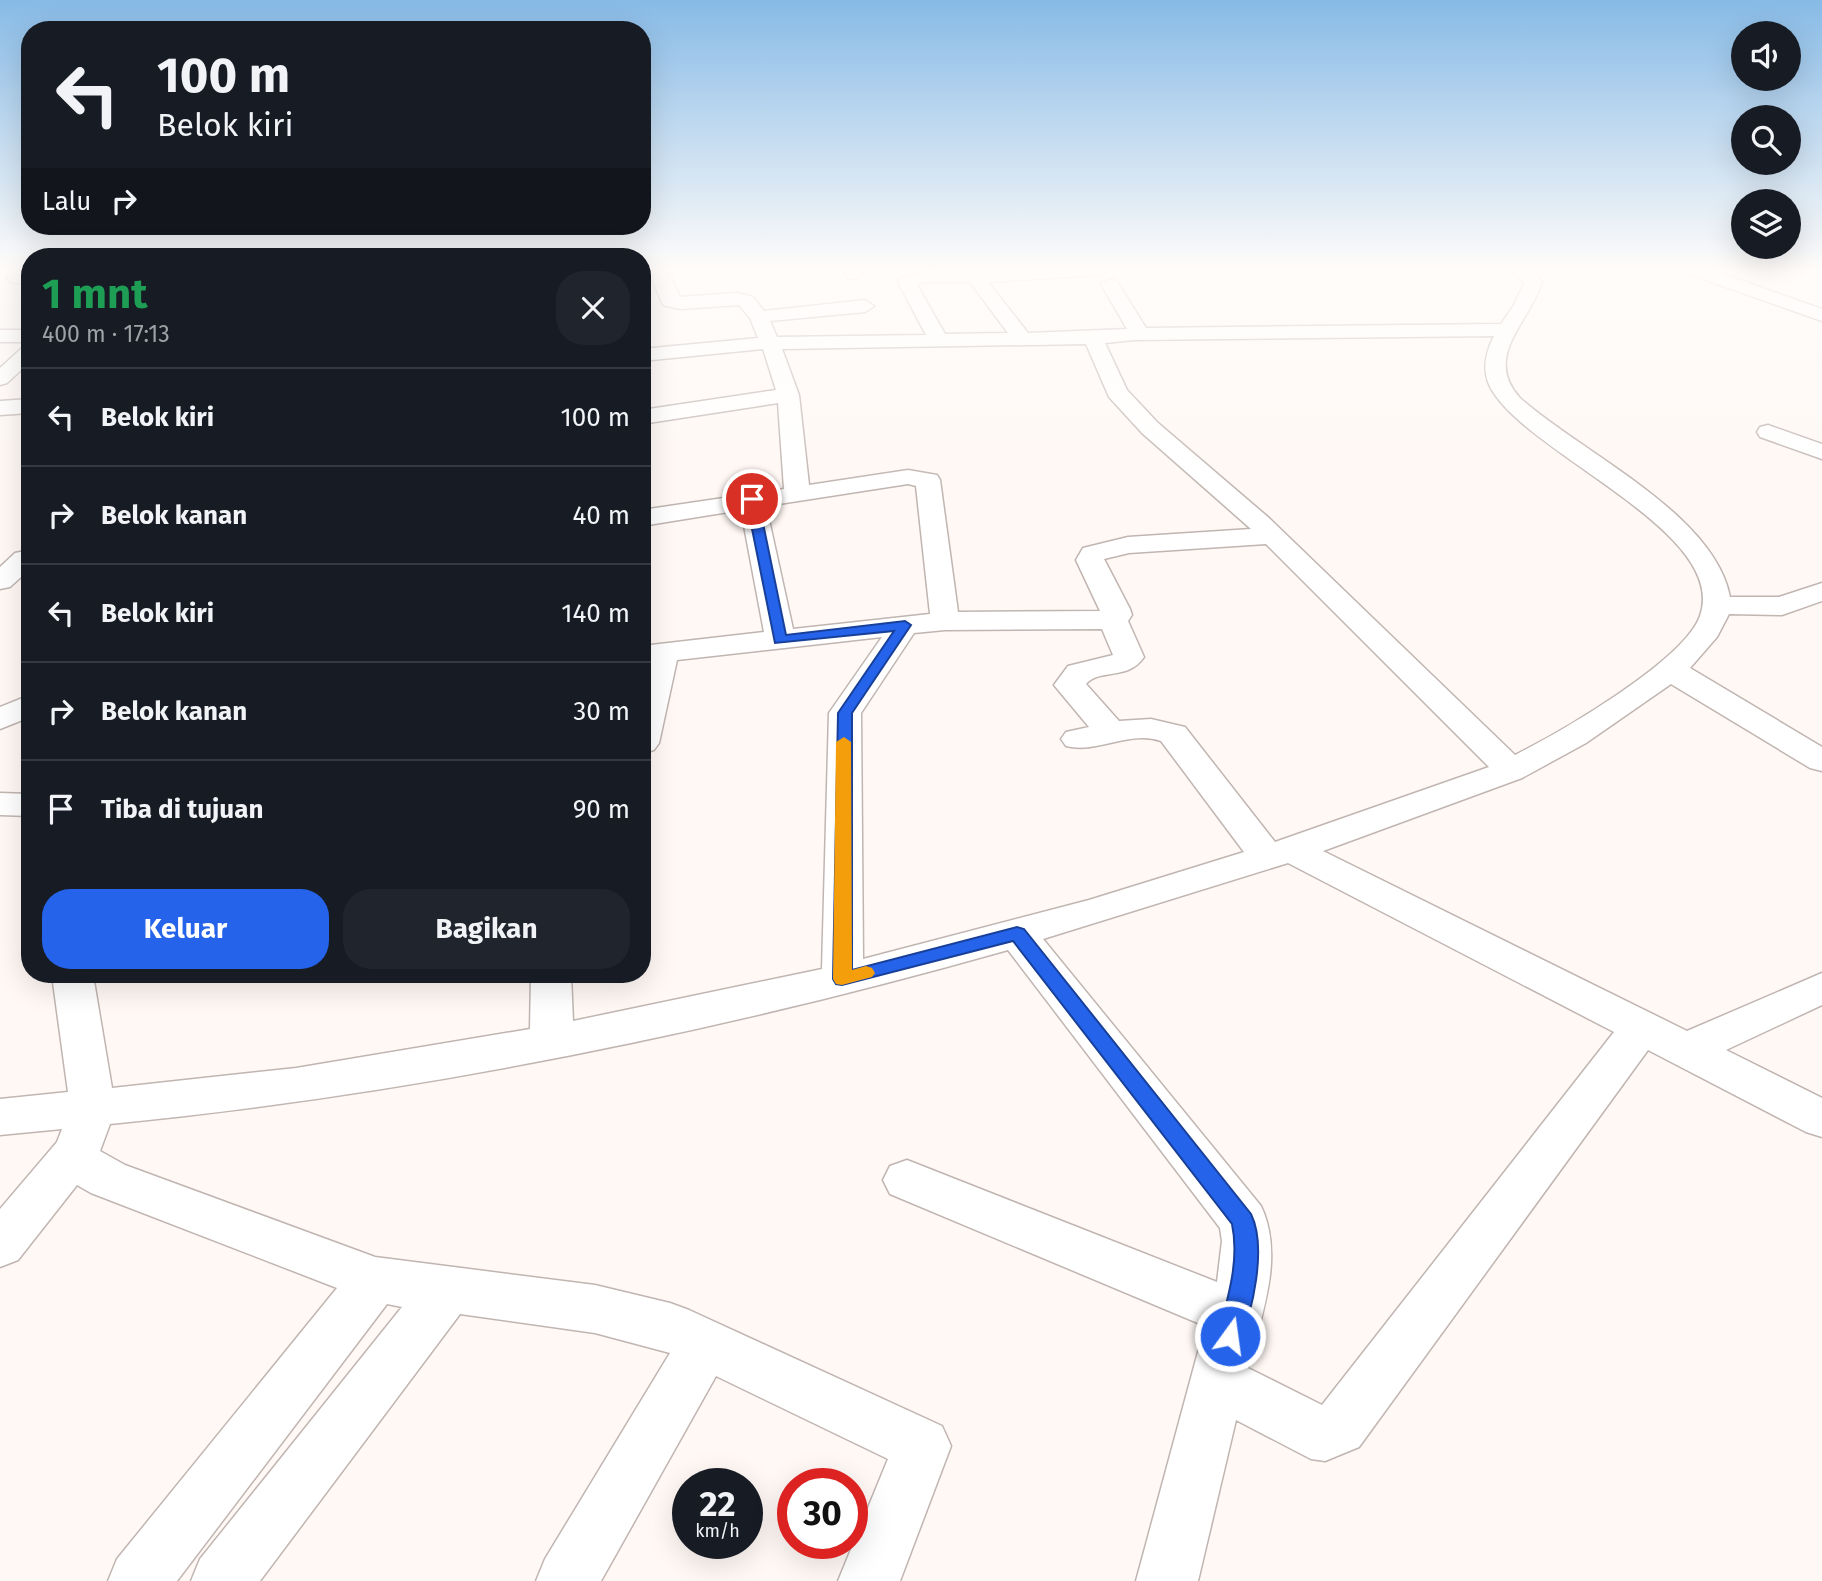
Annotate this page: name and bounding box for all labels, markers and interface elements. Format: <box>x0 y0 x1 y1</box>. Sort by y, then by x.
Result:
map controls <box>1731 21 1801 259</box>
button: sound <box>1731 21 1801 91</box>
text: 100 m <box>157 46 290 105</box>
icon: left <box>42 49 133 140</box>
button: search <box>1731 105 1801 175</box>
text: Belok kiri <box>157 106 293 144</box>
icon: right <box>105 182 143 220</box>
text: Lalu <box>42 186 91 217</box>
button: layers <box>1731 189 1801 259</box>
text: 1 mnt <box>42 269 147 319</box>
button: close <box>556 271 630 345</box>
text: 400 m · 17:13 <box>42 320 170 348</box>
icon: left <box>42 398 80 436</box>
text: Belok kiri <box>101 402 214 433</box>
text: 100 m <box>561 402 630 433</box>
pin <box>722 469 782 529</box>
icon: arrive <box>733 480 771 518</box>
icon: right <box>42 496 80 534</box>
text: Belok kanan <box>101 500 247 531</box>
text: 40 m <box>572 500 630 531</box>
icon: left <box>42 594 80 632</box>
text: Belok kiri <box>101 598 214 629</box>
text: 140 m <box>561 598 630 629</box>
icon: right <box>42 692 80 730</box>
text: Belok kanan <box>101 696 247 727</box>
text: 30 m <box>573 696 630 727</box>
icon: arrive <box>42 790 80 828</box>
text: Tiba di tujuan <box>101 794 263 825</box>
text: 90 m <box>573 794 630 825</box>
button: Keluar <box>42 889 329 969</box>
button: Bagikan <box>343 889 630 969</box>
position arrow <box>1193 1299 1267 1373</box>
speed limit sign: 30 <box>777 1468 868 1559</box>
text: 22 <box>699 1483 736 1525</box>
text: km/h <box>695 1520 740 1542</box>

